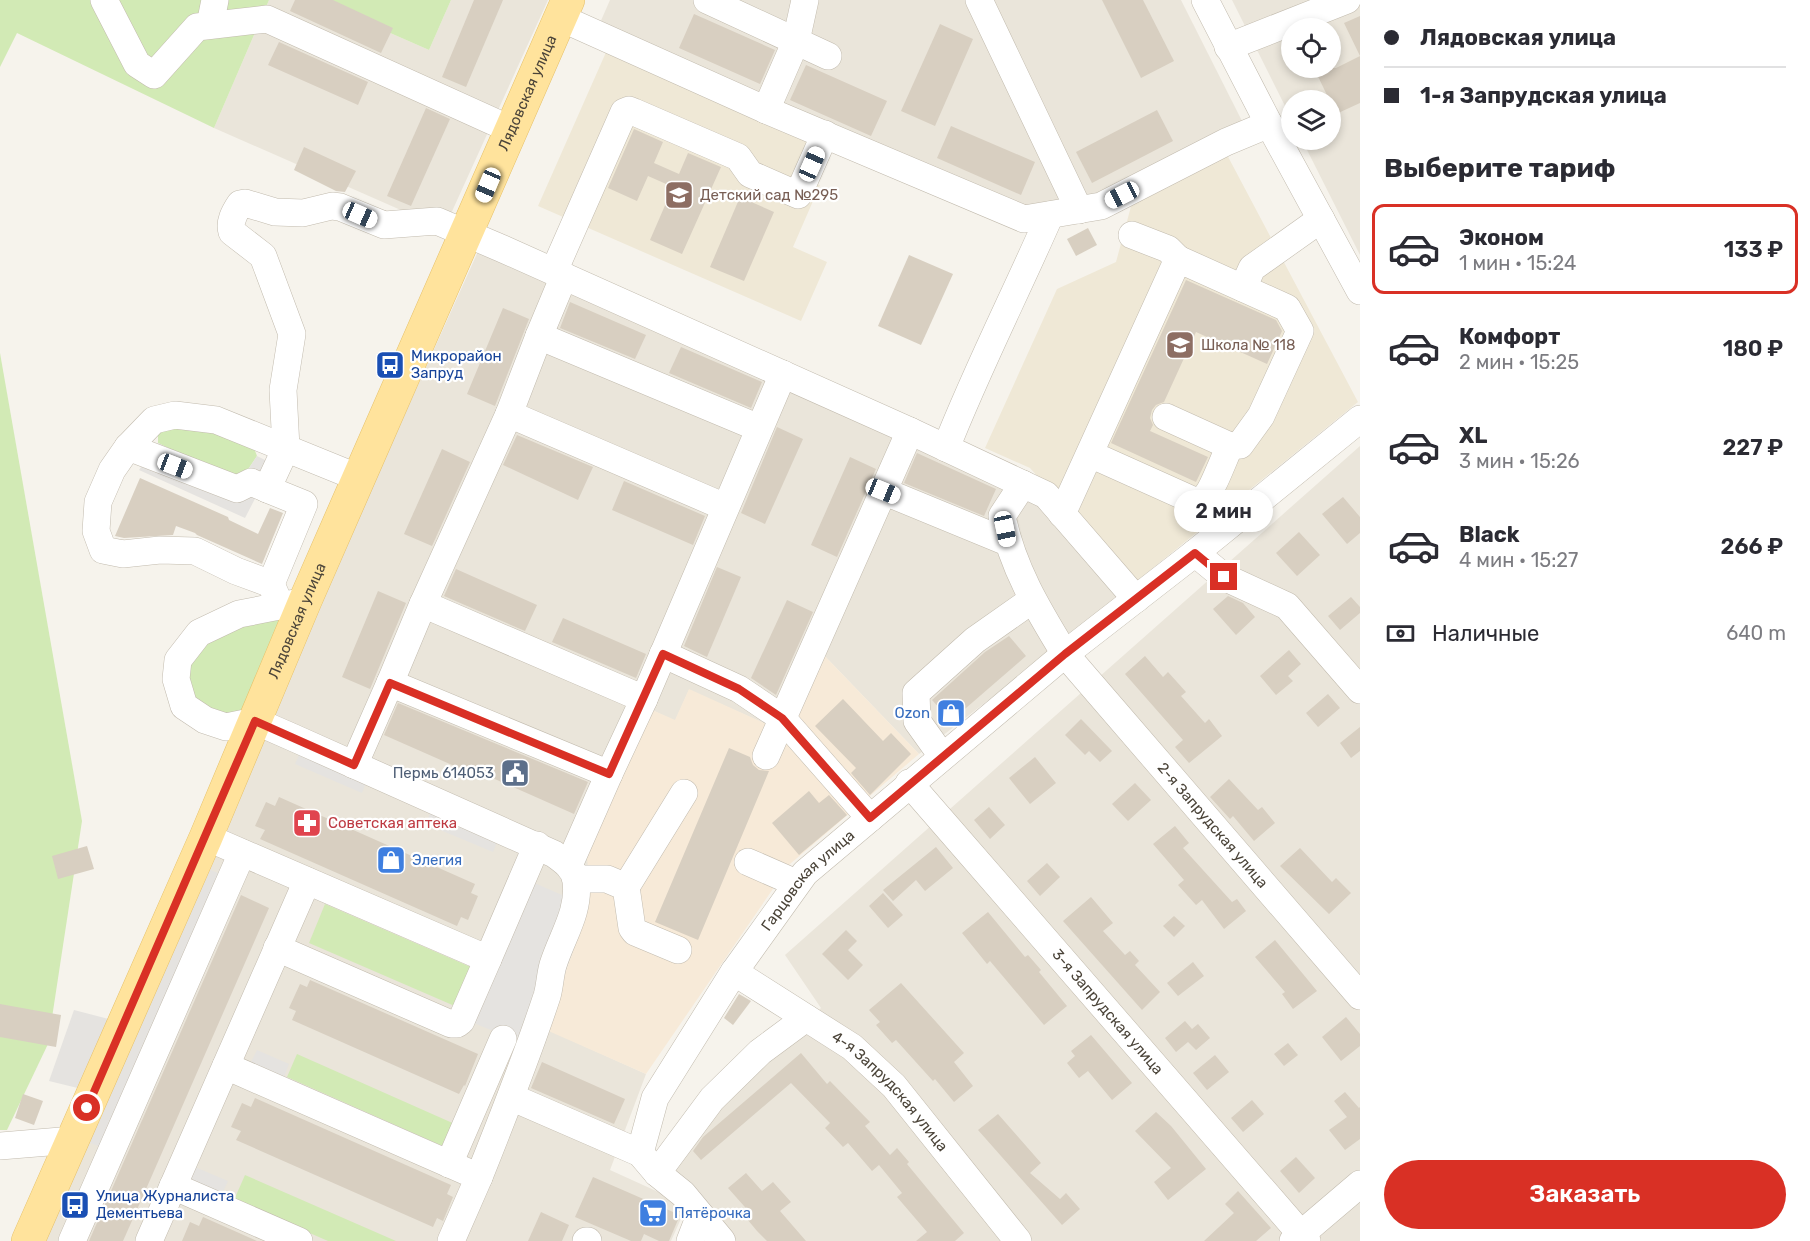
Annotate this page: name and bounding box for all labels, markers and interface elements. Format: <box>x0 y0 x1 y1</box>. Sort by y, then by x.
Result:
map controls <box>1281 18 1341 150</box>
button: locate <box>1281 18 1341 78</box>
text: Лядовская улица <box>1420 24 1616 51</box>
street label: Лядовская улица <box>494 32 561 154</box>
text: 1-я Запрудская улица <box>1420 82 1667 109</box>
button: layers <box>1281 90 1341 150</box>
car <box>796 144 828 184</box>
text: Выберите тариф <box>1384 152 1615 184</box>
car <box>473 165 503 205</box>
school or university icon: Детский сад №295 <box>663 179 695 211</box>
car <box>1102 179 1142 211</box>
place label: Детский сад №295 <box>700 186 838 204</box>
car <box>340 199 380 231</box>
icon: car <box>1387 222 1441 276</box>
text: Эконом <box>1459 224 1544 251</box>
text: 133 ₽ <box>1724 236 1783 263</box>
text: 1 мин · 15:24 <box>1459 251 1576 275</box>
icon: car <box>1387 321 1441 375</box>
text: Комфорт <box>1459 323 1560 350</box>
school or university icon: Школа № 118 <box>1164 329 1196 361</box>
text: 180 ₽ <box>1723 335 1783 362</box>
place label: Школа № 118 <box>1201 336 1296 354</box>
place label: Микрорайон Запруд <box>411 347 502 382</box>
bus stop icon: Микрорайон Запруд <box>374 349 406 381</box>
text: 2 мин · 15:25 <box>1459 350 1579 374</box>
icon: car <box>1387 420 1441 474</box>
text: XL <box>1459 422 1487 449</box>
text: 227 ₽ <box>1722 434 1783 461</box>
text: 3 мин · 15:26 <box>1459 449 1580 473</box>
car <box>155 451 195 481</box>
car <box>863 476 903 506</box>
callout: 2 мин <box>1174 490 1274 532</box>
text: 2 мин <box>1195 499 1252 523</box>
car <box>992 510 1018 548</box>
icon: car <box>1387 519 1441 573</box>
text: Black <box>1459 521 1520 548</box>
text: 266 ₽ <box>1721 533 1783 560</box>
text: 4 мин · 15:27 <box>1459 548 1578 572</box>
street label: Лядовская улица <box>264 560 330 682</box>
route end <box>1210 563 1237 590</box>
icon: cash <box>1384 617 1417 650</box>
text: Наличные <box>1432 620 1539 647</box>
text: 640 m <box>1726 621 1786 645</box>
shop icon: Ozon <box>935 697 967 729</box>
place label: Ozon <box>895 704 930 722</box>
public building icon: Пермь 614053 <box>499 757 531 789</box>
street label: 2-я Запрудская улица <box>1154 759 1272 892</box>
place label: Пермь 614053 <box>393 764 494 782</box>
pharmacy icon: Советская аптека <box>291 807 323 839</box>
place label: Советская аптека <box>328 814 457 832</box>
street label: Гарцовская улица <box>757 826 858 934</box>
shop icon: Элегия <box>375 844 407 876</box>
place label: Элегия <box>412 851 462 869</box>
street label: 3-я Запрудская улица <box>1048 945 1167 1078</box>
street label: 4-я Запрудская улица <box>829 1028 952 1155</box>
route start <box>73 1094 100 1121</box>
button: Заказать <box>1384 1160 1786 1229</box>
place label: Улица Журналиста Дементьева <box>96 1187 234 1222</box>
bus stop icon: Улица Журналиста Дементьева <box>59 1189 91 1221</box>
supermarket icon: Пятёрочка <box>637 1197 669 1229</box>
place label: Пятёрочка <box>674 1204 751 1222</box>

